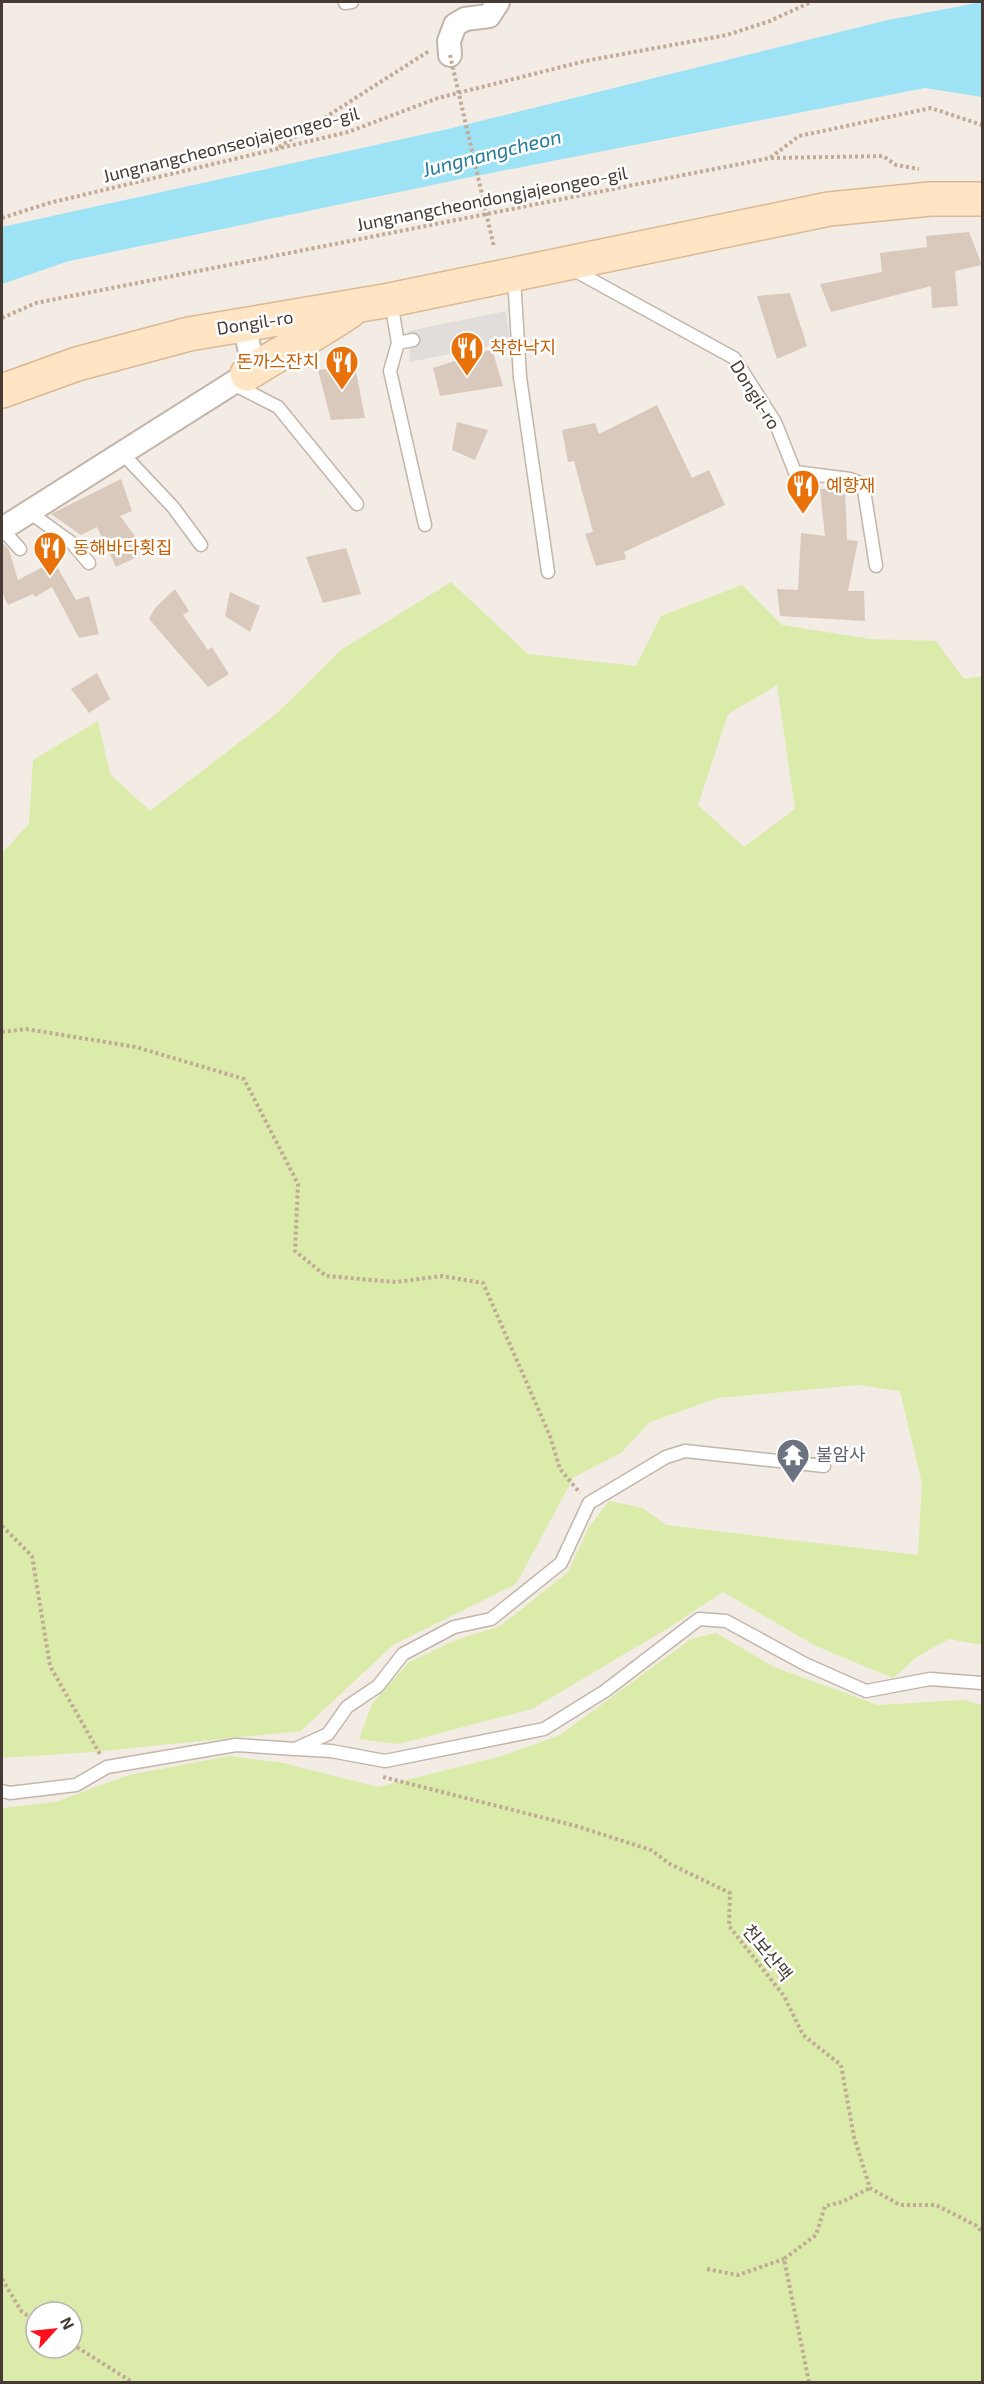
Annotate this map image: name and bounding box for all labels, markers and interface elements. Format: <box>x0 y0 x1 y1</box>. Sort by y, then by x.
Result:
street label: Jungnangcheonseojajeongeo-gil <box>100 101 362 187</box>
water label: Jungnangcheon <box>419 123 564 181</box>
street label: Jungnangcheondongjajeongeo-gil <box>355 161 630 235</box>
street label: Dongil-ro <box>215 305 295 339</box>
restaurant icon: 착한낙지 <box>449 330 485 377</box>
place label: 착한낙지 <box>490 336 556 358</box>
restaurant icon: 돈까스잔치 <box>324 344 360 391</box>
place label: 돈까스잔치 <box>236 350 319 372</box>
street label: Dongil-ro <box>726 356 786 433</box>
restaurant icon: 예향재 <box>785 468 821 515</box>
place label: 예향재 <box>826 474 876 496</box>
restaurant icon: 동해바다횟집 <box>32 530 68 577</box>
place label: 동해바다횟집 <box>73 536 172 558</box>
temple icon: 불암사 <box>775 1437 811 1484</box>
place label: 불암사 <box>816 1443 866 1465</box>
street label: 천보산맥 <box>738 1920 797 1985</box>
north arrow <box>24 2300 84 2360</box>
text: N <box>57 2313 79 2332</box>

